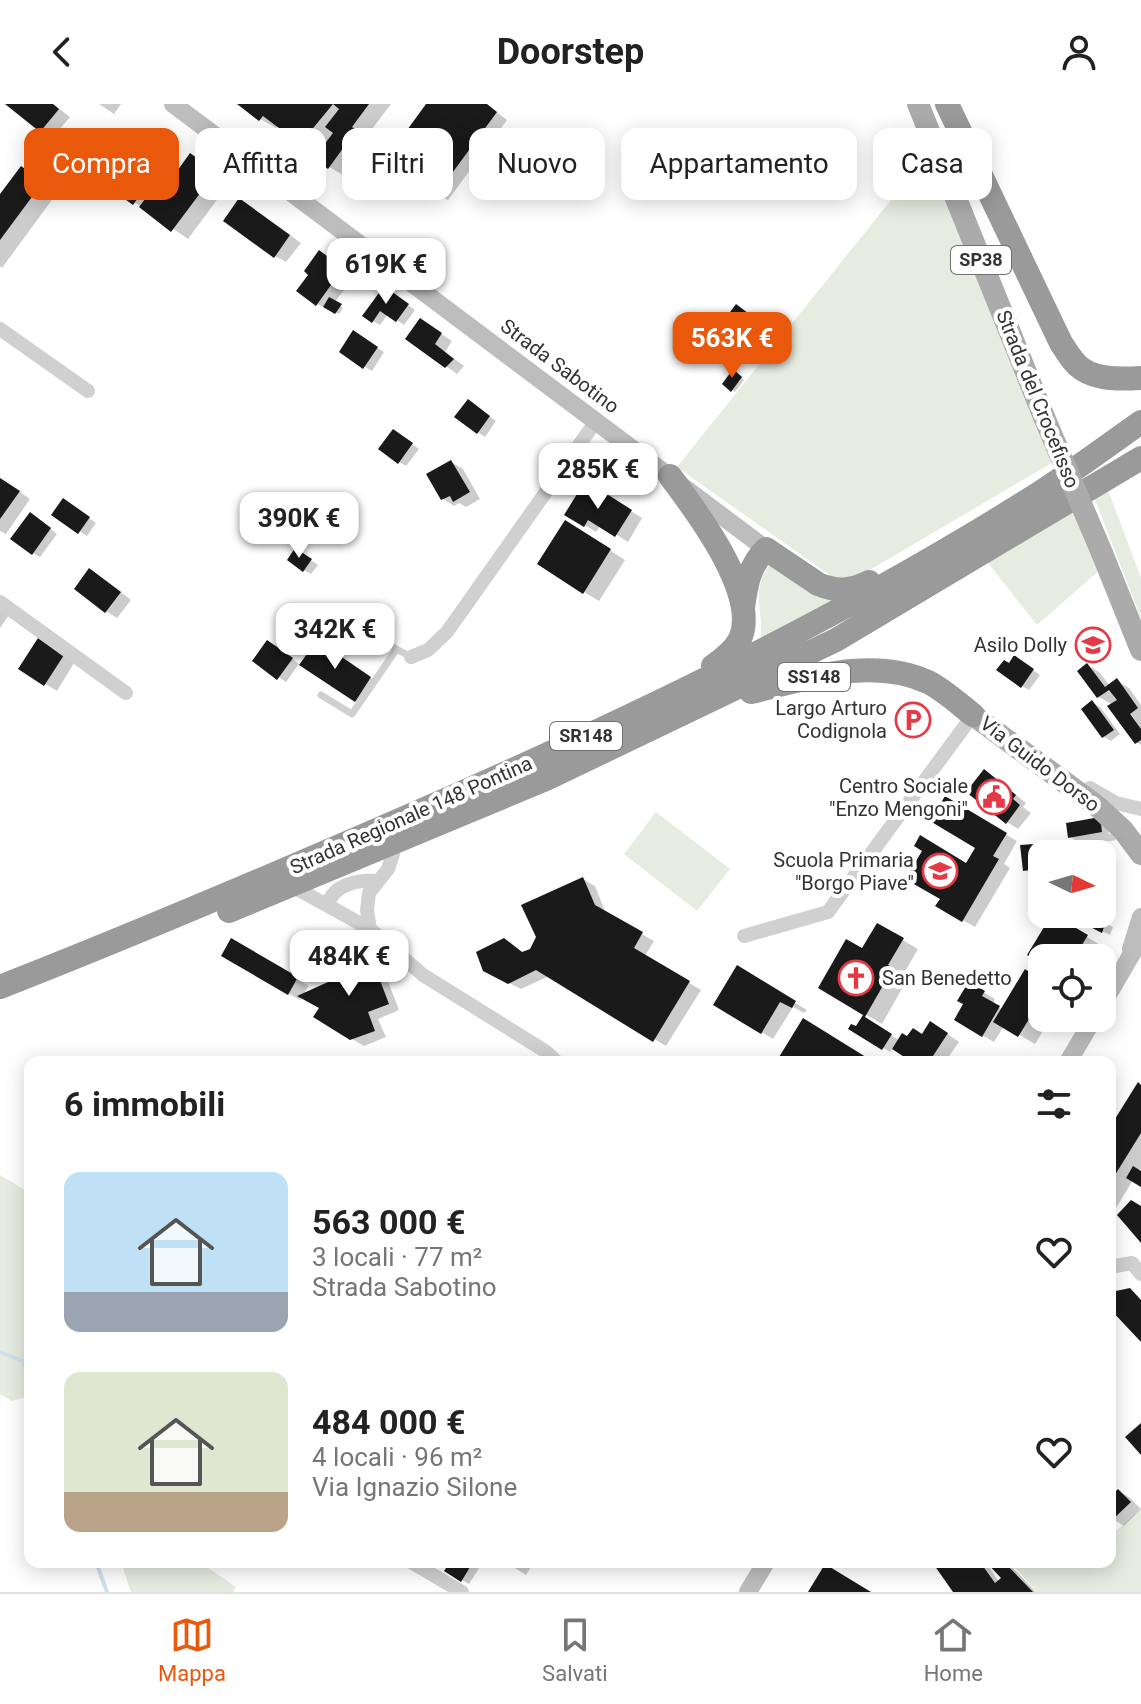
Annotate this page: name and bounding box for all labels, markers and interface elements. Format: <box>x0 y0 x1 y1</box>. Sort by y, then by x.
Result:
icon: back <box>40 30 84 74</box>
icon: person <box>1057 30 1101 74</box>
text: Doorstep <box>497 31 644 73</box>
chip: Compra <box>24 128 179 200</box>
chip: Affitta <box>195 128 326 200</box>
chip: Filtri <box>342 128 453 200</box>
chip: Nuovo <box>469 128 605 200</box>
chip: Appartamento <box>621 128 857 200</box>
chip: Casa <box>873 128 992 200</box>
pin: 619K € <box>321 238 451 306</box>
road number: SP38 <box>951 246 1011 274</box>
text: 619K € <box>345 249 427 279</box>
street label: Strada del Crocefisso <box>991 307 1085 491</box>
pin: 563K € <box>667 312 797 380</box>
street label: Strada Sabotino <box>496 314 624 418</box>
text: 563K € <box>691 323 773 353</box>
pin: 285K € <box>533 443 663 511</box>
text: 285K € <box>557 454 639 484</box>
pin: 390K € <box>234 492 364 560</box>
text: 390K € <box>258 503 340 533</box>
pin: 342K € <box>270 603 400 671</box>
text: 342K € <box>294 614 376 644</box>
school or university icon: Asilo Dolly <box>1074 626 1112 664</box>
place label: Asilo Dolly <box>974 633 1068 657</box>
road number: SS148 <box>778 663 850 691</box>
place label: Largo Arturo Codignola <box>775 696 887 743</box>
parking icon: Largo Arturo Codignola <box>894 701 932 739</box>
street label: Via Guido Dorso <box>975 711 1105 817</box>
road number: SR148 <box>550 722 622 750</box>
street label: Strada Regionale 148 Pontina <box>286 751 536 879</box>
place label: Centro Sociale "Enzo Mengoni" <box>829 774 968 821</box>
public building icon: Centro Sociale "Enzo Mengoni" <box>975 778 1013 816</box>
north arrow <box>1028 840 1116 928</box>
map controls <box>1028 840 1116 1032</box>
place label: Scuola Primaria "Borgo Piave" <box>773 848 914 895</box>
school or university icon: Scuola Primaria "Borgo Piave" <box>921 852 959 890</box>
pin: 484K € <box>284 930 414 998</box>
text: 484K € <box>308 941 390 971</box>
button: locate <box>1028 944 1116 1032</box>
church icon: San Benedetto <box>837 959 875 997</box>
place label: San Benedetto <box>882 966 1012 990</box>
icon: filters <box>1032 1082 1076 1126</box>
text: 6 immobili <box>64 1084 225 1124</box>
text: 563 000 € <box>312 1202 465 1242</box>
icon: home <box>128 1204 224 1300</box>
icon: heart <box>1032 1230 1076 1274</box>
text: 3 locali · 77 m² <box>312 1242 482 1272</box>
text: Strada Sabotino <box>312 1272 497 1302</box>
text: 484 000 € <box>312 1402 465 1442</box>
icon: home <box>128 1404 224 1500</box>
icon: heart <box>1032 1430 1076 1474</box>
text: 4 locali · 96 m² <box>312 1442 482 1472</box>
text: Via Ignazio Silone <box>312 1472 517 1502</box>
tab: Mappa <box>158 1613 226 1686</box>
tab: Salvati <box>542 1613 608 1686</box>
tab: Home <box>924 1613 983 1686</box>

